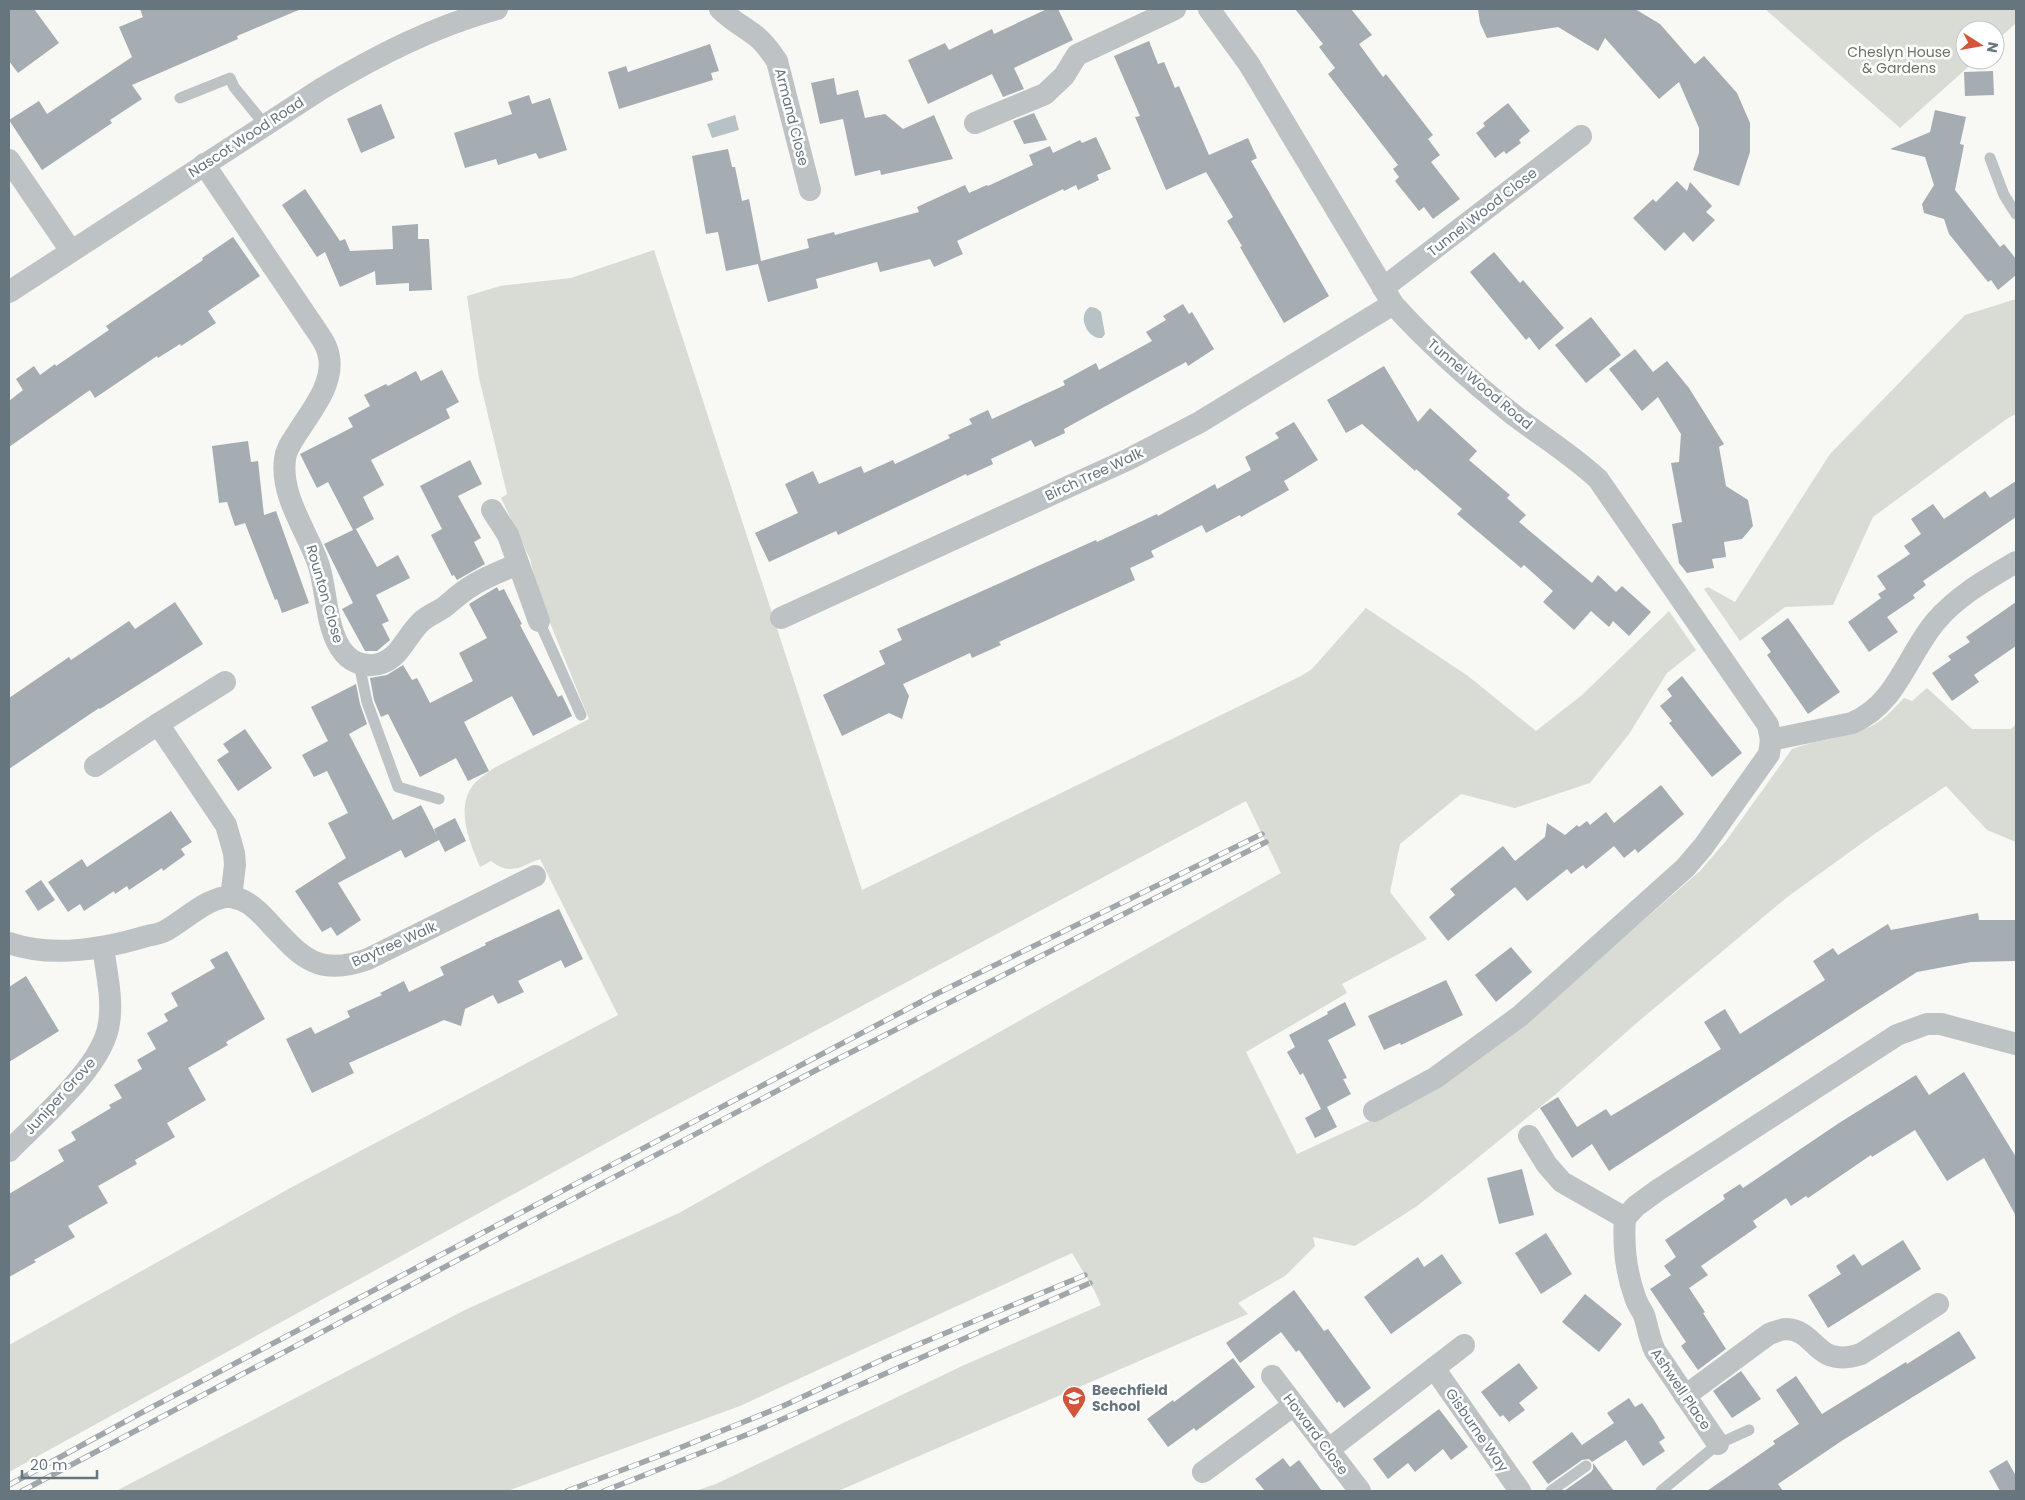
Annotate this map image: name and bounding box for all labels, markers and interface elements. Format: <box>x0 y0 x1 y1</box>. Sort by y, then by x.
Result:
north arrow <box>1955 20 2005 70</box>
text: N <box>1982 40 2004 55</box>
park label: Cheslyn House & Gardens <box>1847 42 1951 78</box>
street label: Armand Close <box>770 66 814 168</box>
street label: Nascot Wood Road <box>184 92 308 182</box>
street label: Tunnel Wood Close <box>1423 163 1541 261</box>
street label: Tunnel Wood Road <box>1423 334 1537 434</box>
street label: Birch Tree Walk <box>1042 442 1147 505</box>
street label: Rounton Close <box>301 543 349 646</box>
street label: Baytree Walk <box>348 916 440 972</box>
street label: Juniper Grove <box>20 1053 100 1139</box>
street label: Ashwell Place <box>1646 1344 1716 1434</box>
place label: Beechfield School <box>1092 1380 1168 1416</box>
street label: Gisburne Way <box>1441 1384 1513 1476</box>
school or university icon: Beechfield School <box>1061 1385 1087 1419</box>
street label: Howard Close <box>1279 1389 1353 1479</box>
scale bar <box>22 1448 98 1480</box>
text: 20 m <box>30 1454 68 1475</box>

